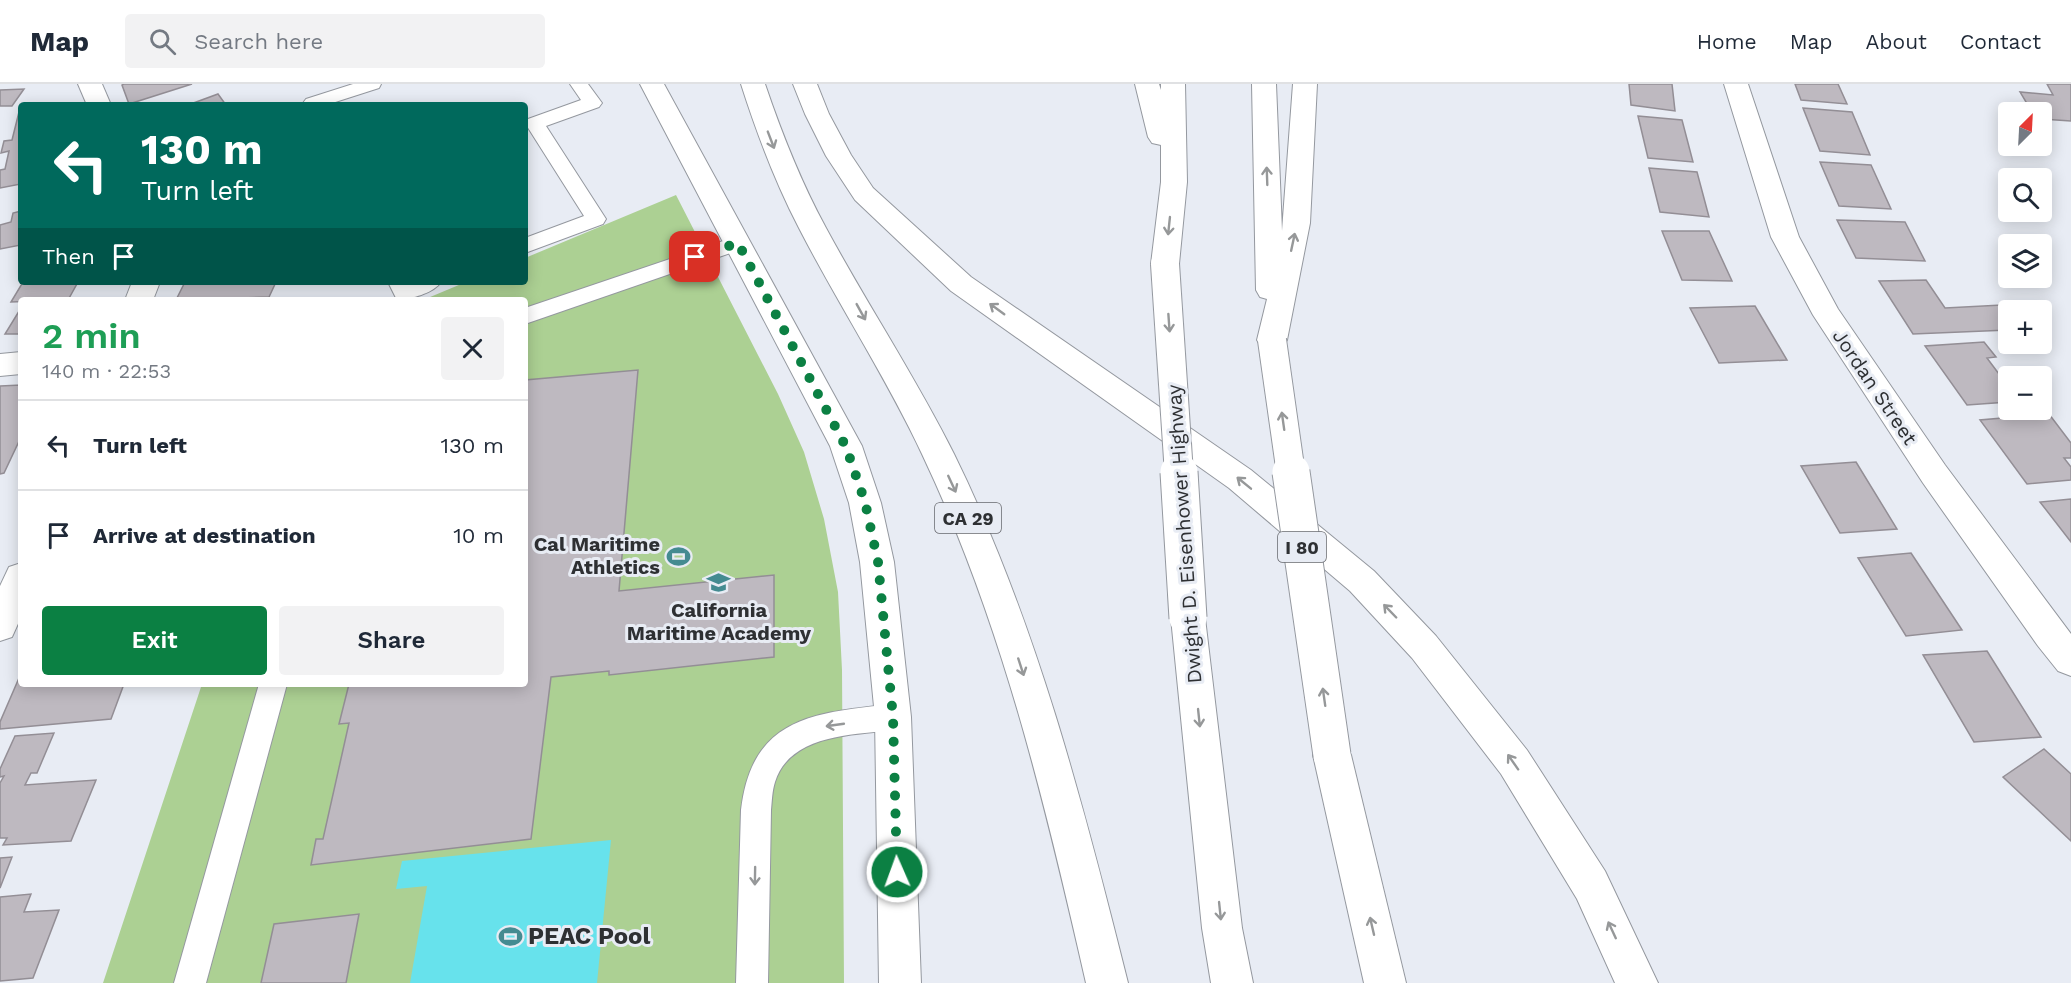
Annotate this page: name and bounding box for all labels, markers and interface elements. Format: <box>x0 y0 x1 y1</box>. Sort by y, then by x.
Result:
search box <box>125 14 545 68</box>
text: Map <box>30 25 89 58</box>
icon: search <box>146 25 179 58</box>
text: Search here <box>194 29 323 54</box>
text: Home <box>1697 29 1757 54</box>
text: Map <box>1790 29 1833 54</box>
text: About <box>1866 29 1927 54</box>
text: Contact <box>1960 29 2041 54</box>
north arrow <box>1998 102 2052 156</box>
map controls <box>1998 102 2052 420</box>
text: 130 m <box>141 125 263 174</box>
icon: left <box>42 126 120 204</box>
one-way arrow <box>766 130 777 148</box>
one-way arrow <box>1261 167 1272 187</box>
button: search <box>1998 168 2052 222</box>
text: Turn left <box>141 175 253 207</box>
one-way arrow <box>1163 216 1174 236</box>
pin <box>669 231 720 282</box>
one-way arrow <box>1288 232 1299 252</box>
button: layers <box>1998 234 2052 288</box>
icon: arrive <box>107 240 140 273</box>
icon: arrive <box>678 240 711 273</box>
text: Then <box>42 244 95 269</box>
button: + <box>1998 300 2052 354</box>
one-way arrow <box>989 303 1005 315</box>
one-way arrow <box>855 304 867 321</box>
one-way arrow <box>1164 312 1175 332</box>
text: 2 min <box>42 315 141 357</box>
button: close <box>441 317 504 380</box>
street label: Jordan Street <box>1828 325 1923 450</box>
text: 140 m · 22:53 <box>42 359 171 383</box>
button: − <box>1998 366 2052 420</box>
street label: Dwight D. Eisenhower Highway <box>1162 383 1206 684</box>
one-way arrow <box>1278 411 1289 431</box>
icon: left <box>42 429 75 462</box>
text: Turn left <box>93 433 187 458</box>
text: 130 m <box>440 433 504 458</box>
one-way arrow <box>947 475 959 493</box>
one-way arrow <box>1237 476 1252 490</box>
road number: CA 29 <box>935 503 1001 533</box>
icon: arrive <box>42 519 75 552</box>
text: Arrive at destination <box>93 523 316 548</box>
text: 10 m <box>453 523 504 548</box>
place label: Cal Maritime Athletics <box>534 532 660 579</box>
road number: I 80 <box>1278 532 1326 562</box>
sports icon: Cal Maritime Athletics <box>665 543 691 569</box>
school or university icon: California Maritime Academy <box>706 570 732 596</box>
place label: California Maritime Academy <box>627 598 812 645</box>
one-way arrow <box>1383 604 1398 619</box>
button: Exit <box>42 606 267 675</box>
button: Share <box>279 606 504 675</box>
one-way arrow <box>1017 657 1028 675</box>
one-way arrow <box>1318 687 1329 707</box>
one-way arrow <box>1194 707 1205 727</box>
one-way arrow <box>825 719 845 730</box>
one-way arrow <box>1507 755 1520 771</box>
position arrow <box>865 840 929 904</box>
one-way arrow <box>749 866 760 886</box>
one-way arrow <box>1215 901 1226 921</box>
one-way arrow <box>1365 917 1377 936</box>
place label: PEAC Pool <box>528 922 650 950</box>
one-way arrow <box>1606 922 1618 940</box>
sports icon: PEAC Pool <box>497 923 523 949</box>

